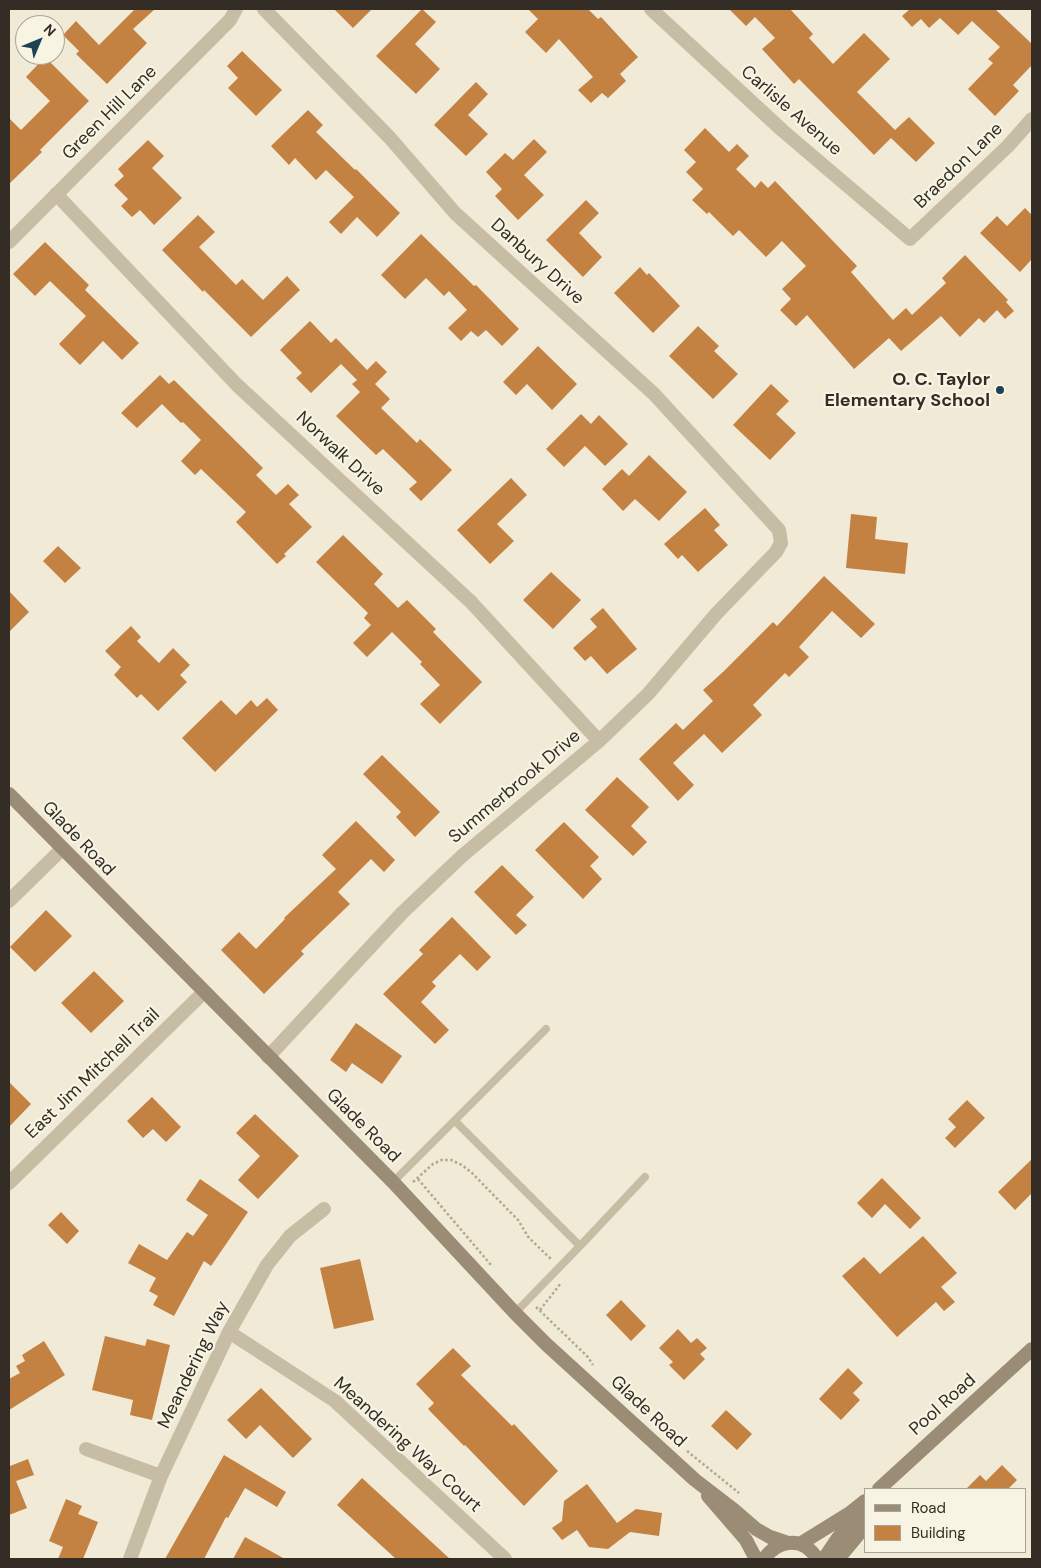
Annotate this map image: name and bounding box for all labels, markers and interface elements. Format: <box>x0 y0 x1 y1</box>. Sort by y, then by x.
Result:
north arrow <box>15 15 65 65</box>
text: N <box>40 20 60 40</box>
street label: Green Hill Lane <box>58 61 162 165</box>
street label: Carlisle Avenue <box>736 61 846 161</box>
street label: Braedon Lane <box>910 118 1008 214</box>
street label: Danbury Drive <box>486 214 588 310</box>
place label: O. C. Taylor Elementary School <box>824 369 990 412</box>
marker: O. C. Taylor Elementary School <box>994 384 1006 396</box>
street label: Norwalk Drive <box>291 407 389 501</box>
street label: Summerbrook Drive <box>445 726 585 848</box>
street label: Glade Road <box>37 797 119 881</box>
street label: East Jim Mitchell Trail <box>21 1004 165 1144</box>
street label: Glade Road <box>322 1085 404 1167</box>
street label: Meandering Way <box>154 1298 234 1432</box>
street label: Pool Road <box>905 1370 981 1440</box>
street label: Glade Road <box>606 1371 690 1453</box>
street label: Meandering Way Court <box>329 1373 485 1517</box>
legend <box>864 1488 1026 1553</box>
text: Road <box>911 1498 946 1518</box>
text: Building <box>911 1523 966 1543</box>

